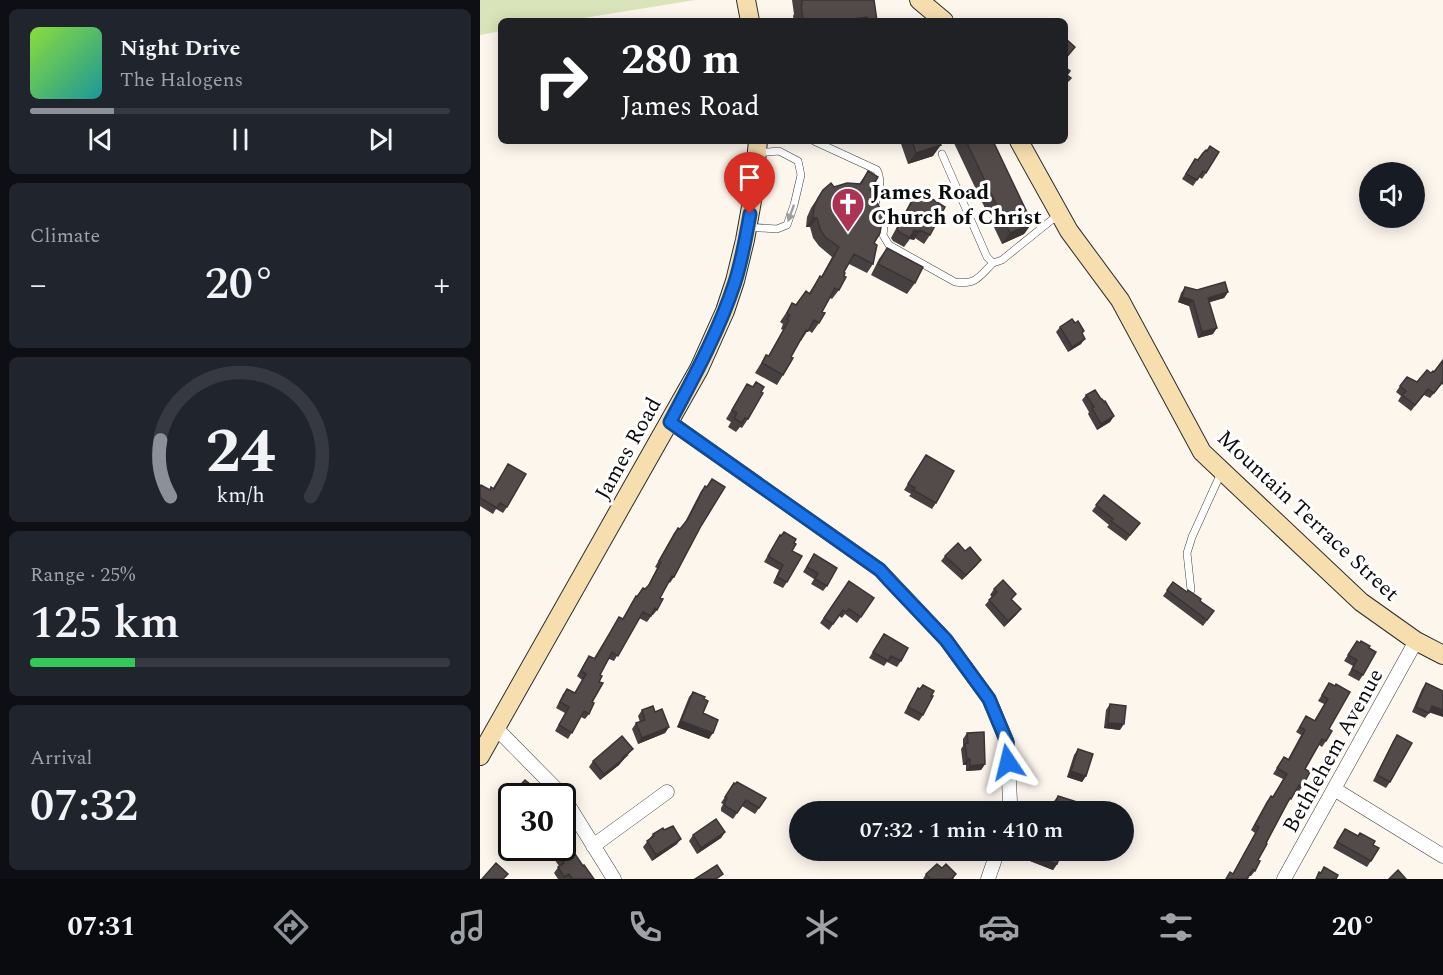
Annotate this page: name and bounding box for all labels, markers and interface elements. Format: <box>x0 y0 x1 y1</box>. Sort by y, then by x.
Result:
text: 280 m <box>621 29 740 92</box>
text: Night Drive <box>120 32 240 65</box>
icon: right <box>522 42 600 120</box>
text: The Halogens <box>120 65 243 95</box>
text: James Road <box>621 86 759 128</box>
icon: previous <box>84 123 117 156</box>
icon: pause <box>224 123 257 156</box>
icon: next <box>364 123 397 156</box>
pin <box>724 152 775 214</box>
icon: arrive <box>733 161 766 194</box>
map controls <box>1359 162 1425 228</box>
button: sound <box>1359 162 1425 228</box>
place label: James Road Church of Christ <box>871 176 1042 234</box>
church icon: James Road Church of Christ <box>830 186 866 233</box>
one-way arrow <box>786 204 796 222</box>
text: Climate <box>30 221 100 251</box>
text: 20° <box>205 250 275 319</box>
text: − <box>30 260 47 310</box>
text: + <box>434 260 450 310</box>
street label: James Road <box>587 391 670 506</box>
text: 24 <box>205 405 275 500</box>
street label: Mountain Terrace Street <box>1209 422 1407 610</box>
text: km/h <box>216 479 264 512</box>
text: Range · 25% <box>30 560 135 590</box>
text: 125 km <box>30 589 180 658</box>
street label: Bethlehem Avenue <box>1274 662 1392 839</box>
position arrow <box>976 730 1040 794</box>
text: Arrival <box>30 743 92 773</box>
text: 07:32 <box>30 772 138 841</box>
speed limit sign: 30 <box>498 783 576 861</box>
text: 07:32 · 1 min · 410 m <box>860 814 1063 847</box>
text: 07:31 <box>67 906 135 948</box>
icon: directions <box>270 906 312 948</box>
icon: music <box>447 906 489 948</box>
icon: phone <box>624 906 666 948</box>
icon: climate <box>801 906 843 948</box>
icon: car <box>978 906 1020 948</box>
icon: filters <box>1155 906 1197 948</box>
text: 20° <box>1332 906 1376 948</box>

